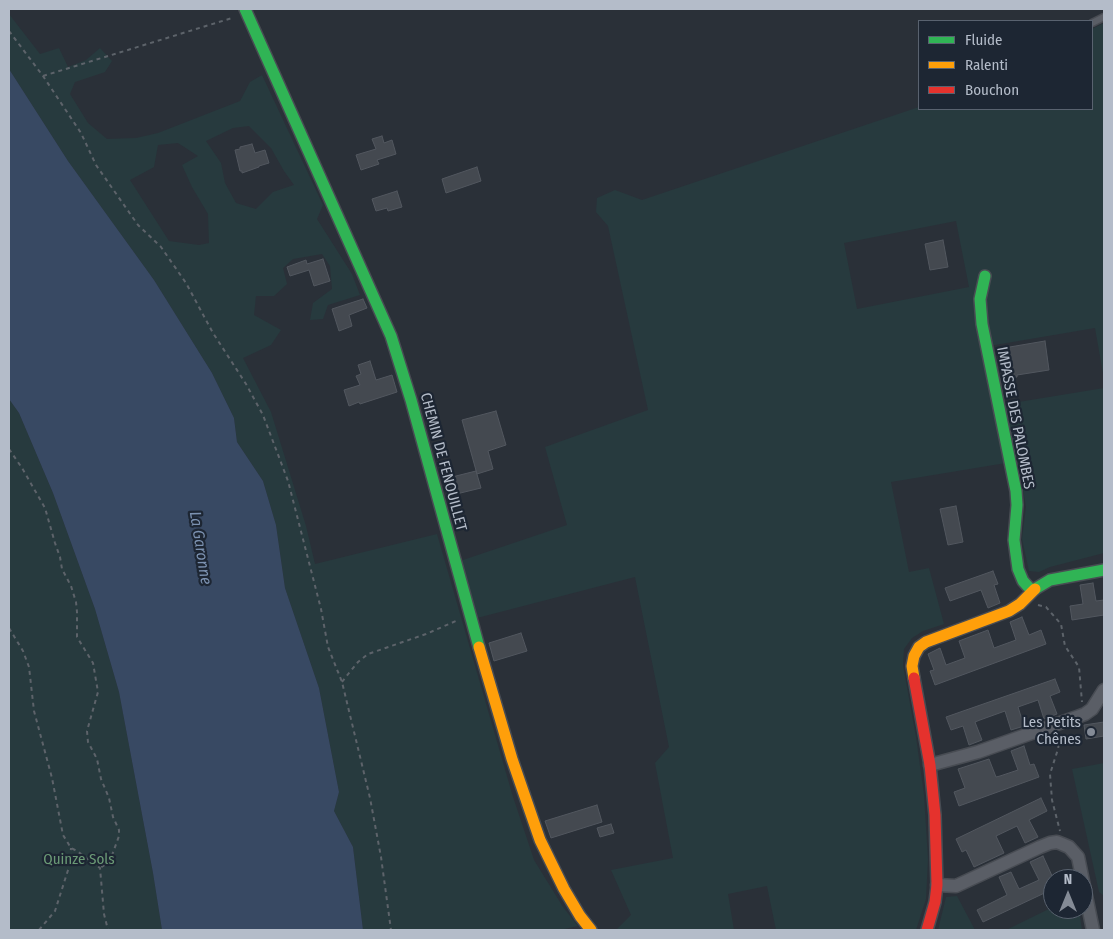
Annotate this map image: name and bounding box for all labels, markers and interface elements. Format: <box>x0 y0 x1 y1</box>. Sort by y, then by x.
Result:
legend <box>918 20 1093 110</box>
text: Fluide <box>965 31 1002 49</box>
text: Ralenti <box>965 56 1008 74</box>
text: Bouchon <box>965 81 1019 99</box>
street label: IMPASSE DES PALOMBES <box>992 345 1038 491</box>
street label: CHEMIN DE FENOUILLET <box>416 391 470 533</box>
water label: La Garonne <box>185 510 215 586</box>
place label: Les Petits Chênes <box>1023 714 1081 749</box>
marker: Les Petits Chênes <box>1085 726 1097 738</box>
park label: Quinze Sols <box>43 851 115 869</box>
north arrow <box>1043 869 1093 919</box>
text: N <box>1064 871 1072 888</box>

